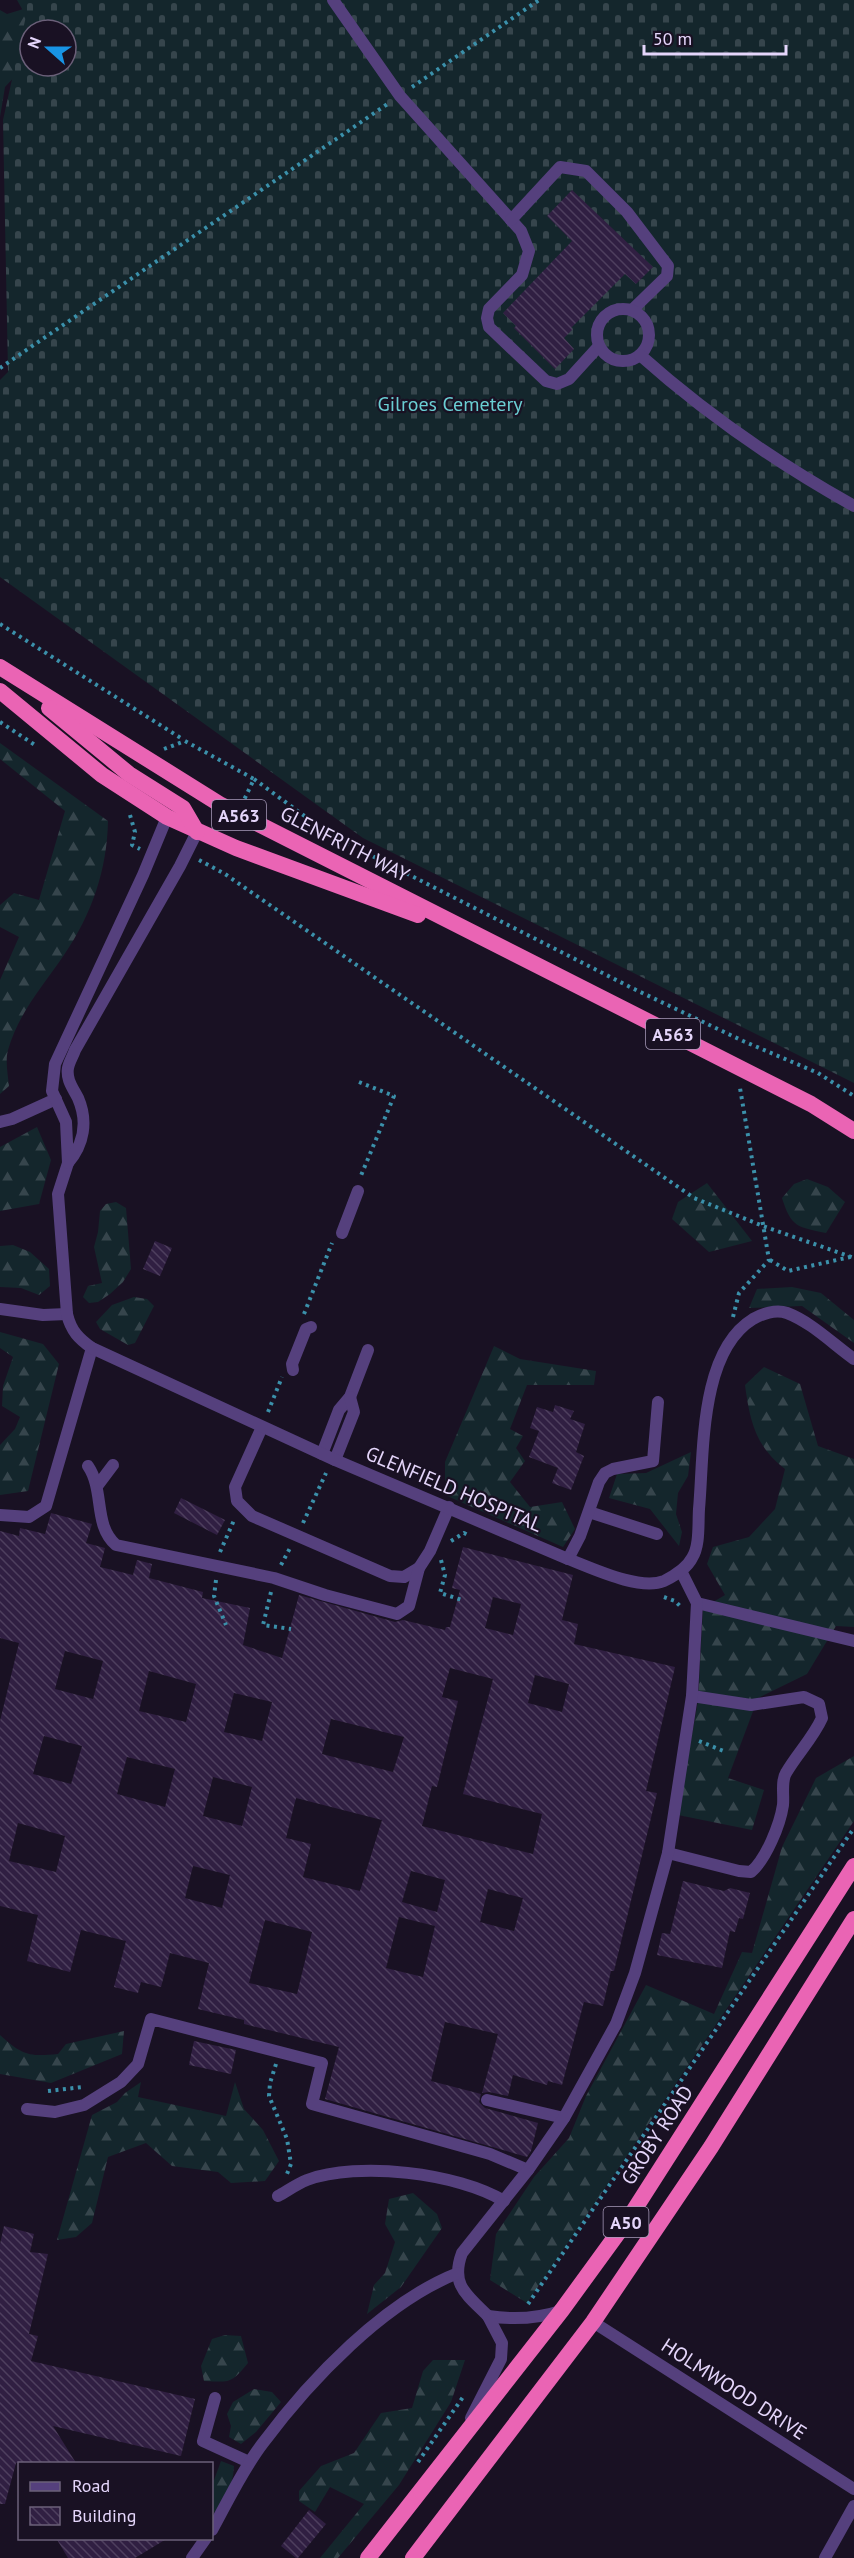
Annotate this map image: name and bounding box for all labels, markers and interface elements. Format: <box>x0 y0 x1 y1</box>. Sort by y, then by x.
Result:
north arrow <box>18 18 78 78</box>
scale bar <box>644 18 786 56</box>
text: 50 m <box>653 27 692 50</box>
text: N <box>23 34 45 51</box>
park label: Gilroes Cemetery <box>378 391 523 417</box>
road number: A563 <box>212 800 266 830</box>
street label: GLENFRITH WAY <box>276 800 415 888</box>
road number: A563 <box>646 1019 700 1049</box>
street label: GLENFIELD HOSPITAL <box>362 1440 546 1538</box>
street label: GROBY ROAD <box>615 2080 699 2190</box>
road number: A50 <box>604 2207 648 2237</box>
street label: HOLMWOOD DRIVE <box>656 2332 812 2446</box>
legend <box>18 2462 213 2540</box>
text: Road <box>72 2474 110 2497</box>
text: Building <box>72 2504 136 2527</box>

